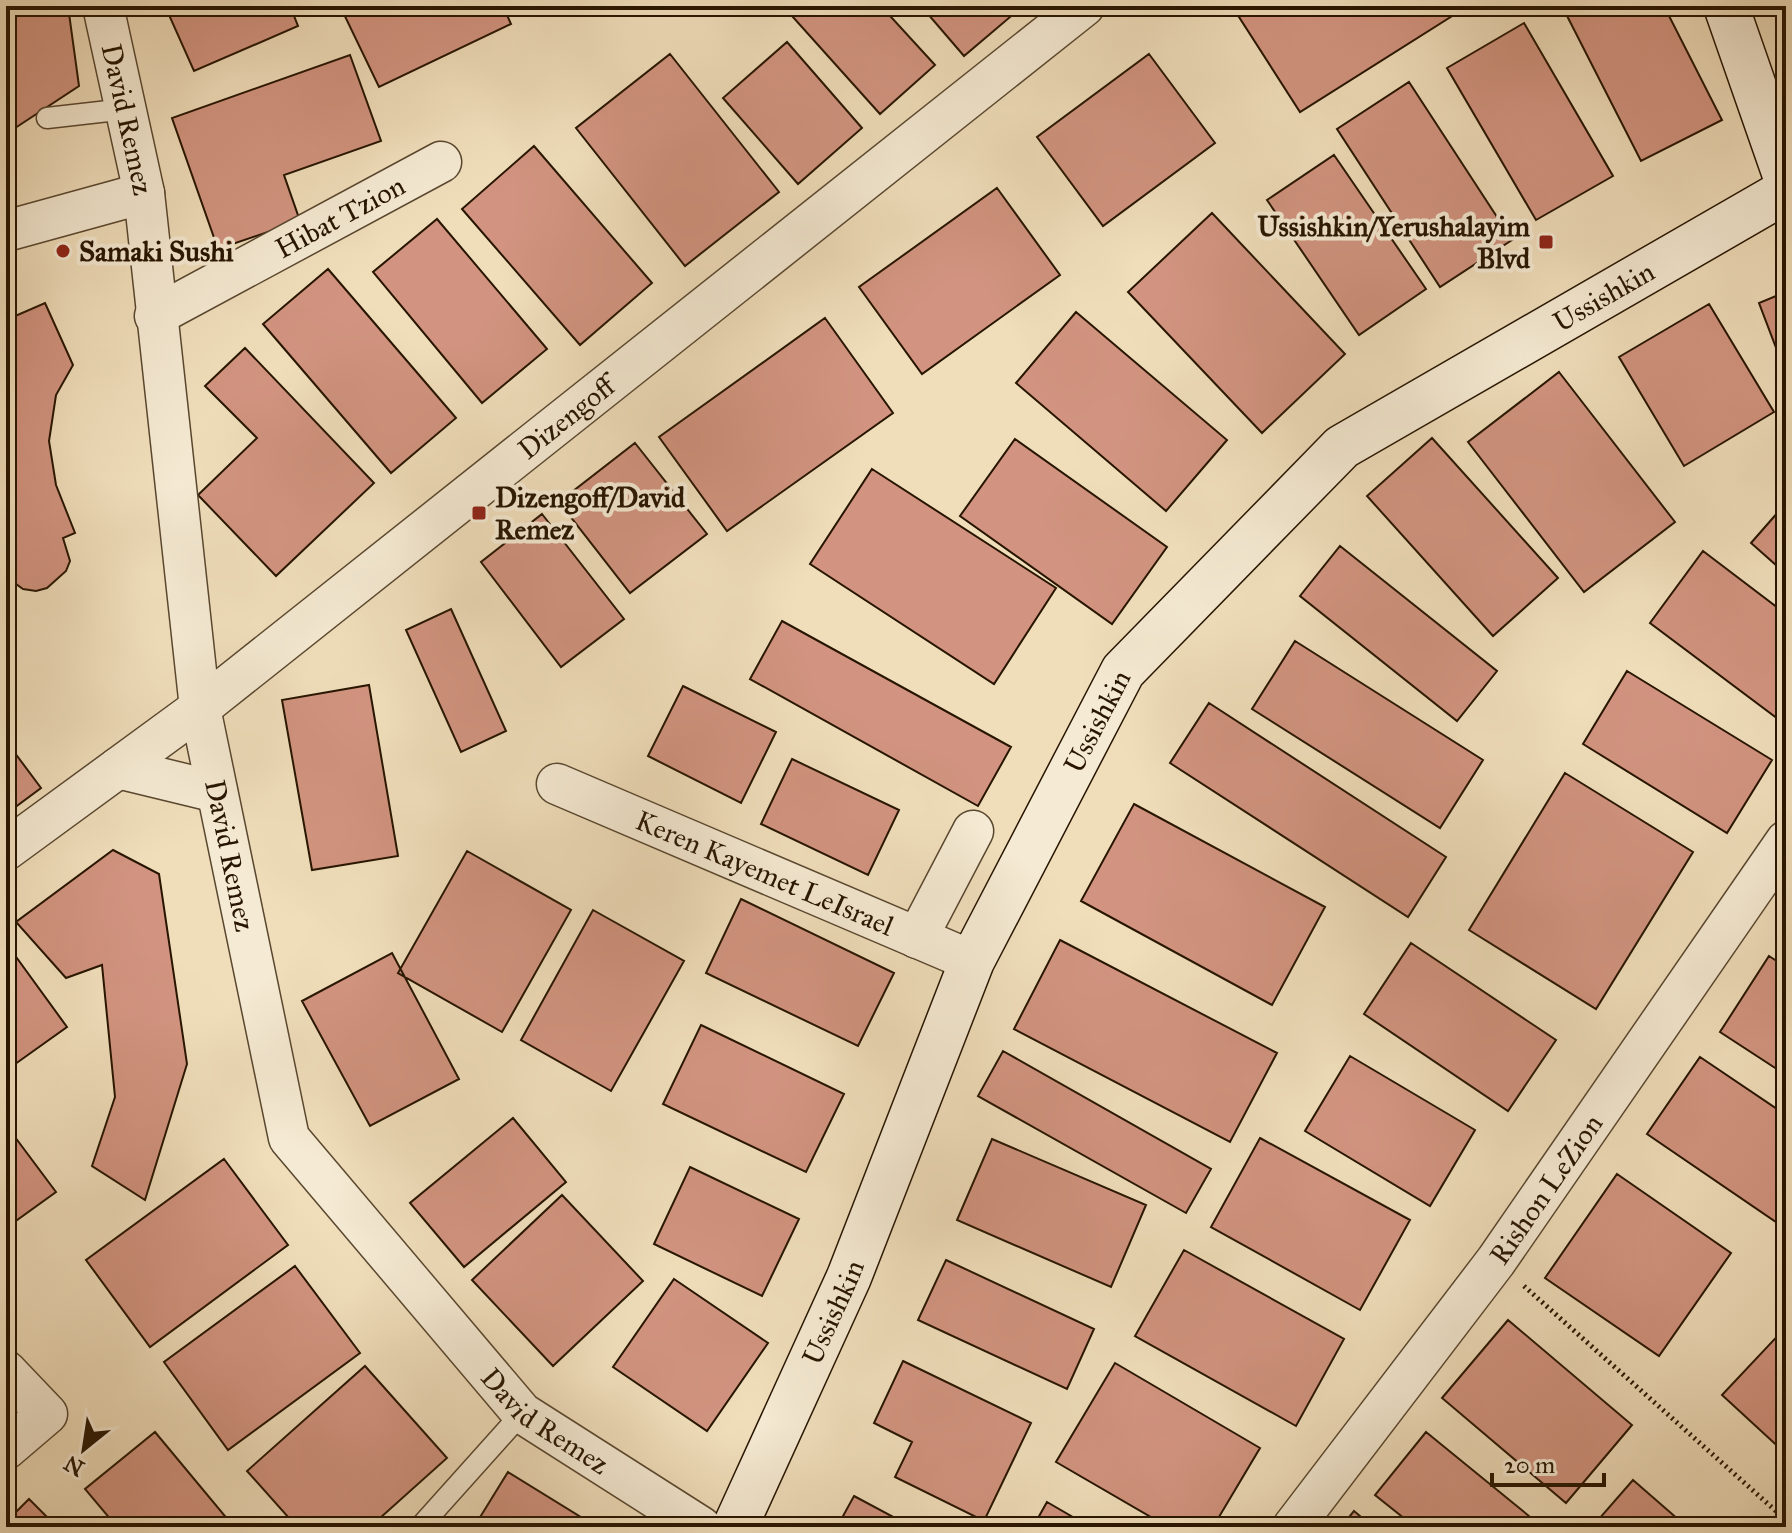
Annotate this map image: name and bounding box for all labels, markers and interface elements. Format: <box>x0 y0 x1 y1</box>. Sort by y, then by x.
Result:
street label: David Remez <box>94 40 161 198</box>
street label: Hibat Tzion <box>269 167 411 266</box>
place label: Ussishkin/Yerushalayim Blvd <box>1257 209 1531 276</box>
marker: Ussishkin/Yerushalayim Blvd <box>1537 233 1555 251</box>
place label: Samaki Sushi <box>79 234 234 269</box>
marker: Samaki Sushi <box>54 242 72 260</box>
street label: Ussishkin <box>1547 253 1660 339</box>
street label: Dizengoff <box>511 366 625 466</box>
place label: Dizengoff/David Remez <box>495 480 686 547</box>
marker: Dizengoff/David Remez <box>470 504 488 522</box>
street label: Ussishkin <box>1056 664 1138 779</box>
street label: David Remez <box>198 776 263 934</box>
street label: Keren Kayemet LeIsrael <box>631 802 900 943</box>
street label: Rishon LeZion <box>1482 1107 1610 1271</box>
street label: Ussishkin <box>794 1255 871 1370</box>
street label: David Remez <box>474 1360 616 1482</box>
north arrow <box>44 1409 124 1489</box>
scale bar <box>1492 1437 1604 1487</box>
text: N <box>59 1449 89 1482</box>
text: 20 m <box>1504 1450 1555 1480</box>

